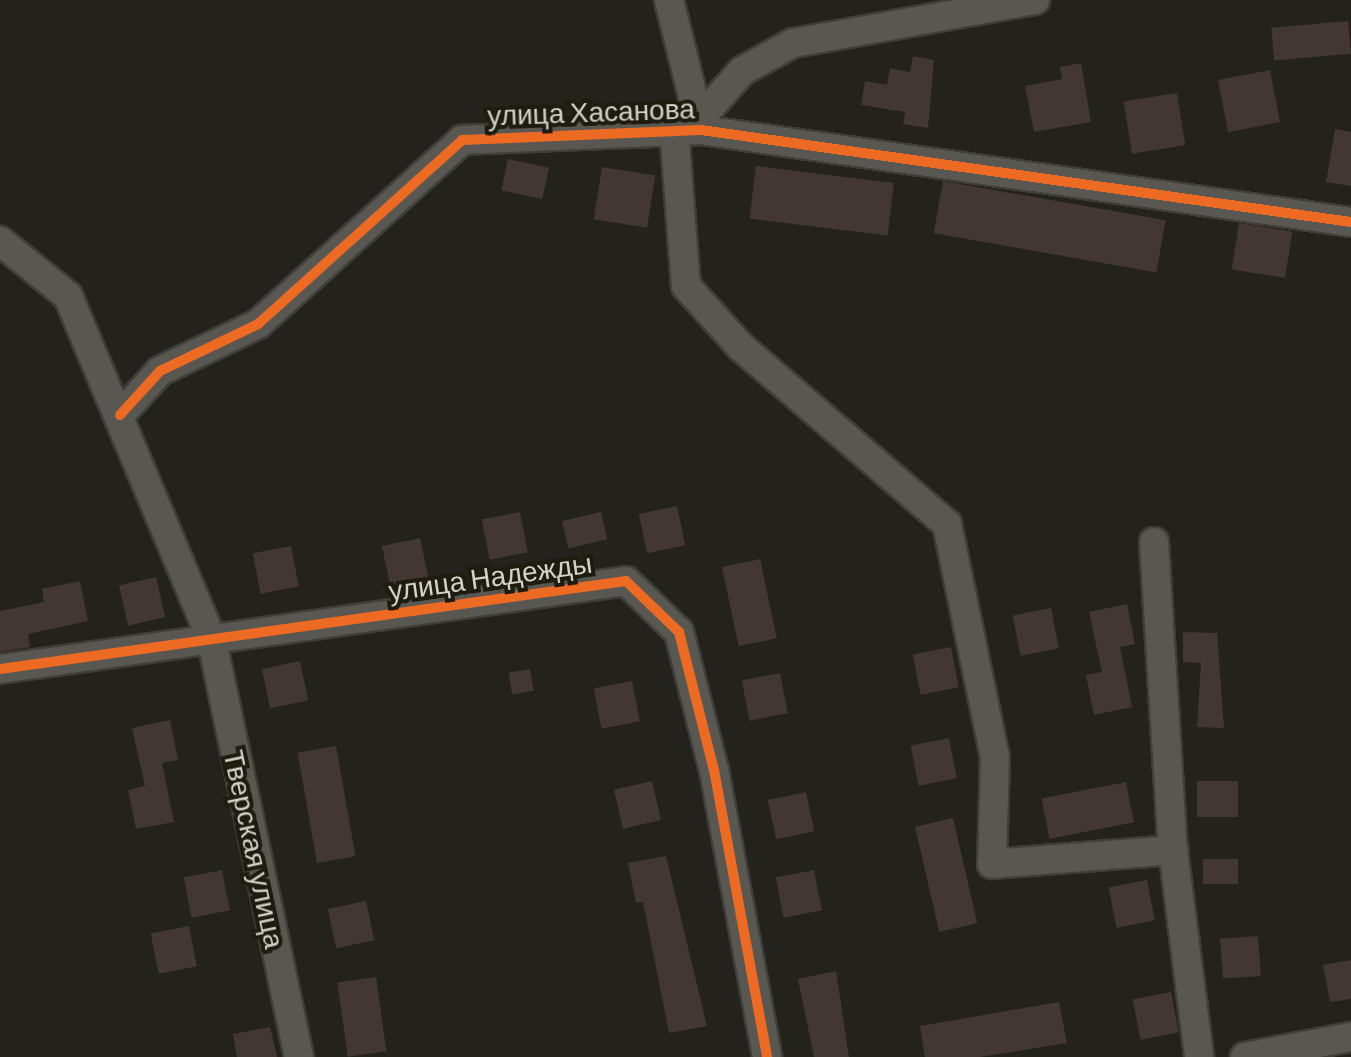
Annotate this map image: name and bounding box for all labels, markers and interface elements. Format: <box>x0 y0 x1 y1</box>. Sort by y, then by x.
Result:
street label: улица Хасанова <box>487 91 695 131</box>
street label: улица Надежды <box>386 545 594 607</box>
street label: Тверская улица <box>218 747 292 951</box>

